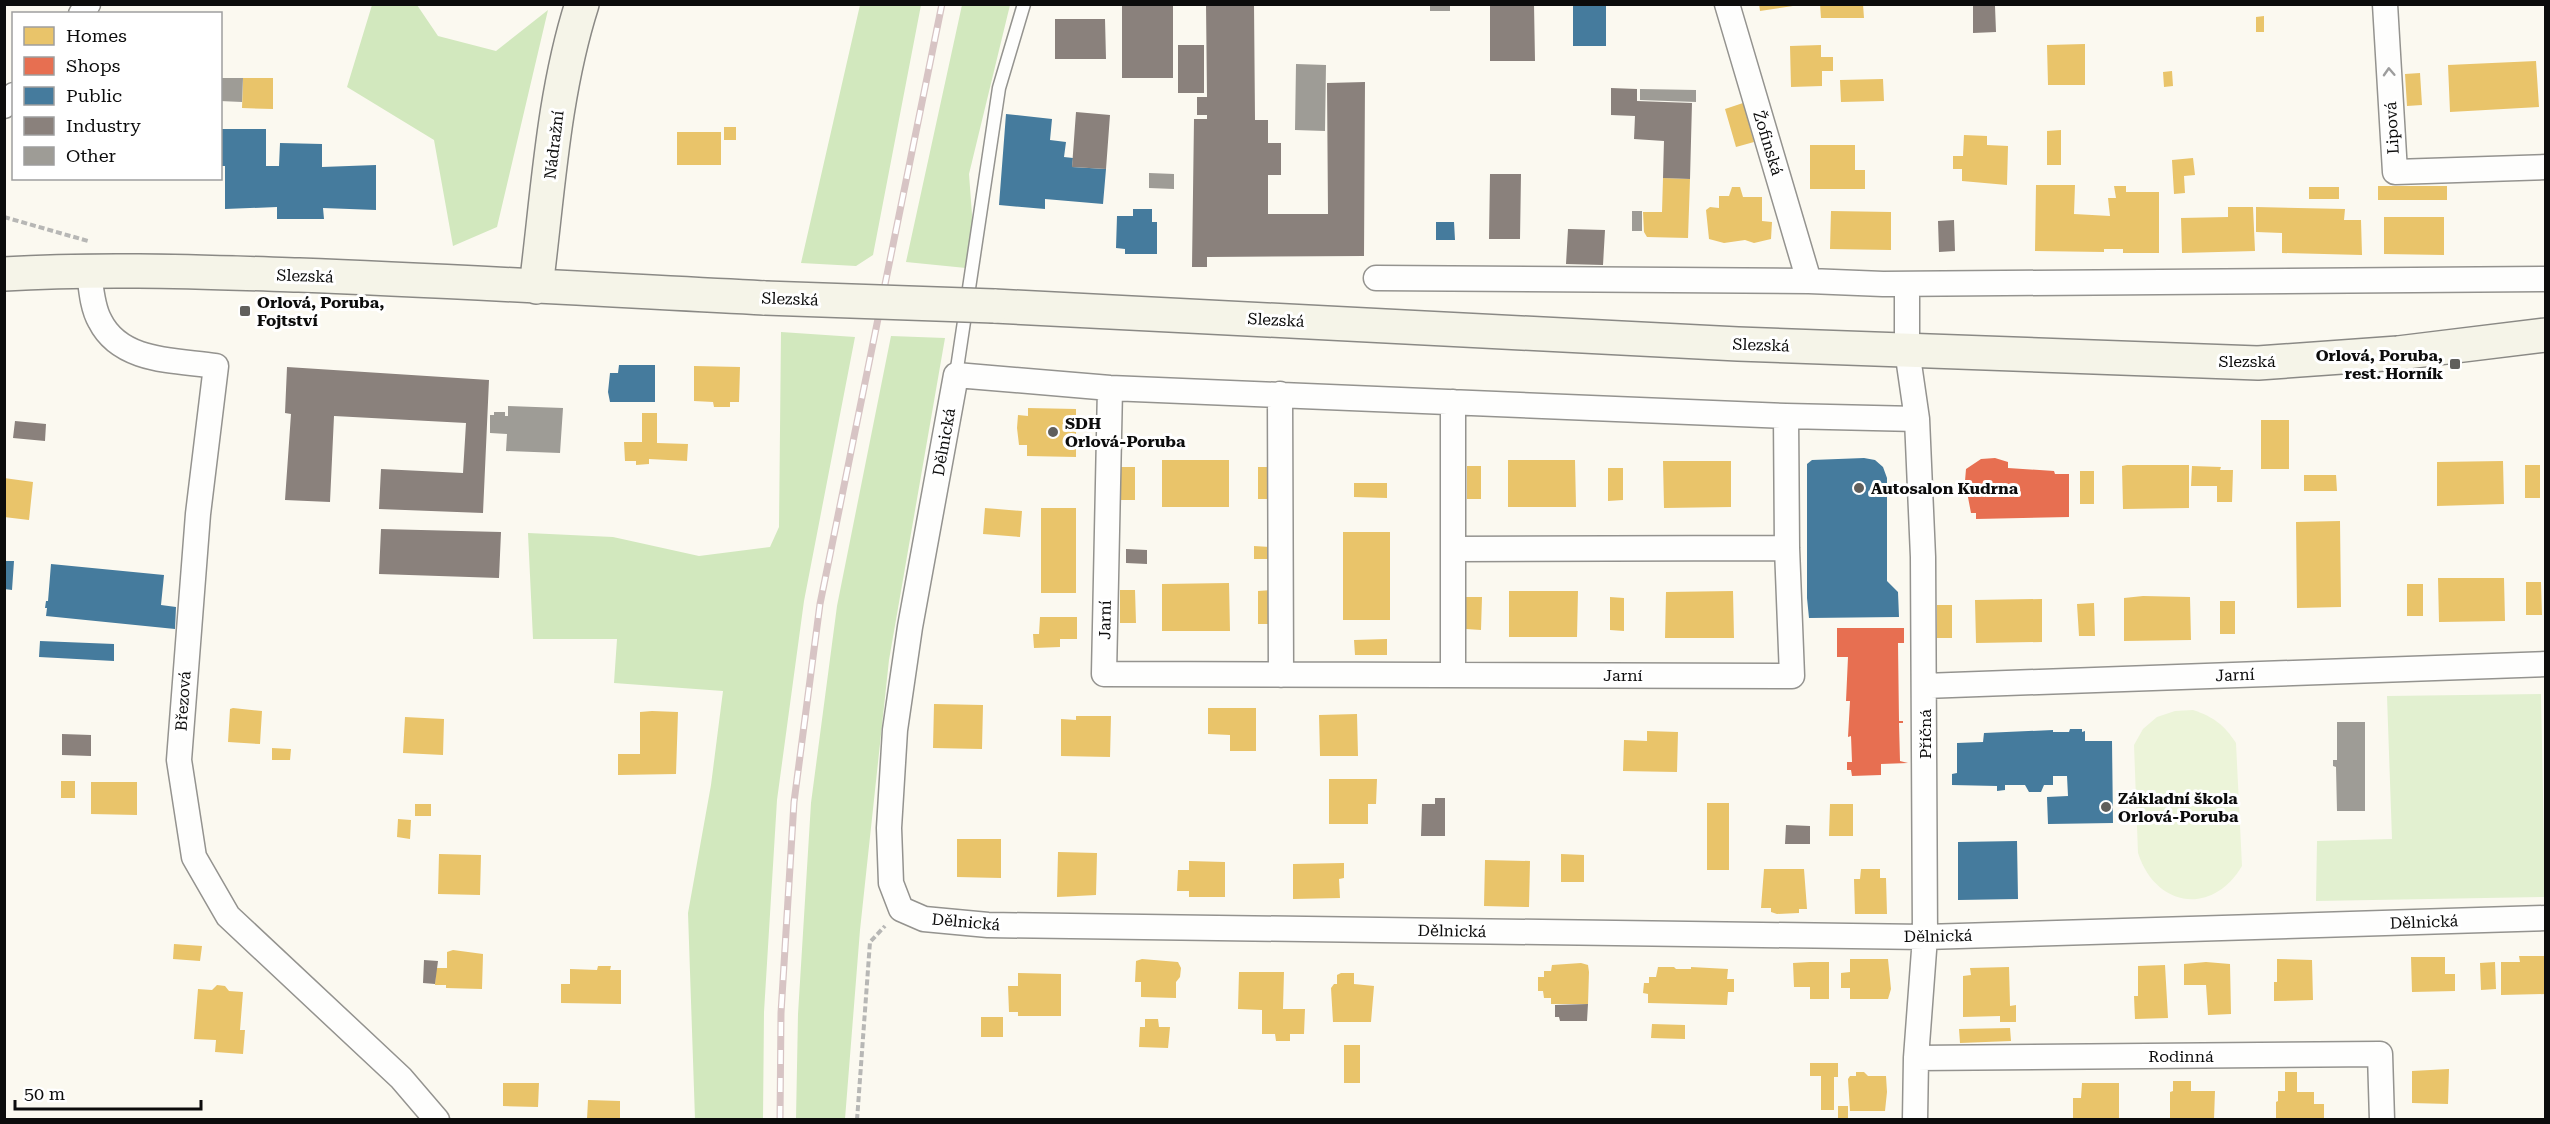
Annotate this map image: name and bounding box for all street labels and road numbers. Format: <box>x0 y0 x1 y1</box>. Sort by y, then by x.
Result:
street label: Lipová <box>2381 101 2403 155</box>
street label: Žofinská <box>1749 108 1787 178</box>
street label: Nádražní <box>540 109 568 181</box>
street label: Slezská <box>276 266 334 287</box>
street label: Slezská <box>761 289 819 310</box>
street label: Slezská <box>1247 309 1305 331</box>
street label: Slezská <box>1732 335 1790 356</box>
street label: Slezská <box>2218 352 2276 371</box>
street label: Dělnická <box>929 406 959 477</box>
street label: Jarní <box>1095 600 1115 640</box>
street label: Jarní <box>2215 665 2255 685</box>
street label: Jarní <box>1603 666 1643 685</box>
street label: Březová <box>171 670 195 732</box>
street label: Příčná <box>1916 709 1935 759</box>
street label: Dělnická <box>931 910 1001 934</box>
street label: Dělnická <box>2389 911 2459 933</box>
street label: Dělnická <box>1418 921 1487 941</box>
street label: Dělnická <box>1904 926 1973 946</box>
street label: Rodinná <box>2148 1047 2214 1066</box>

